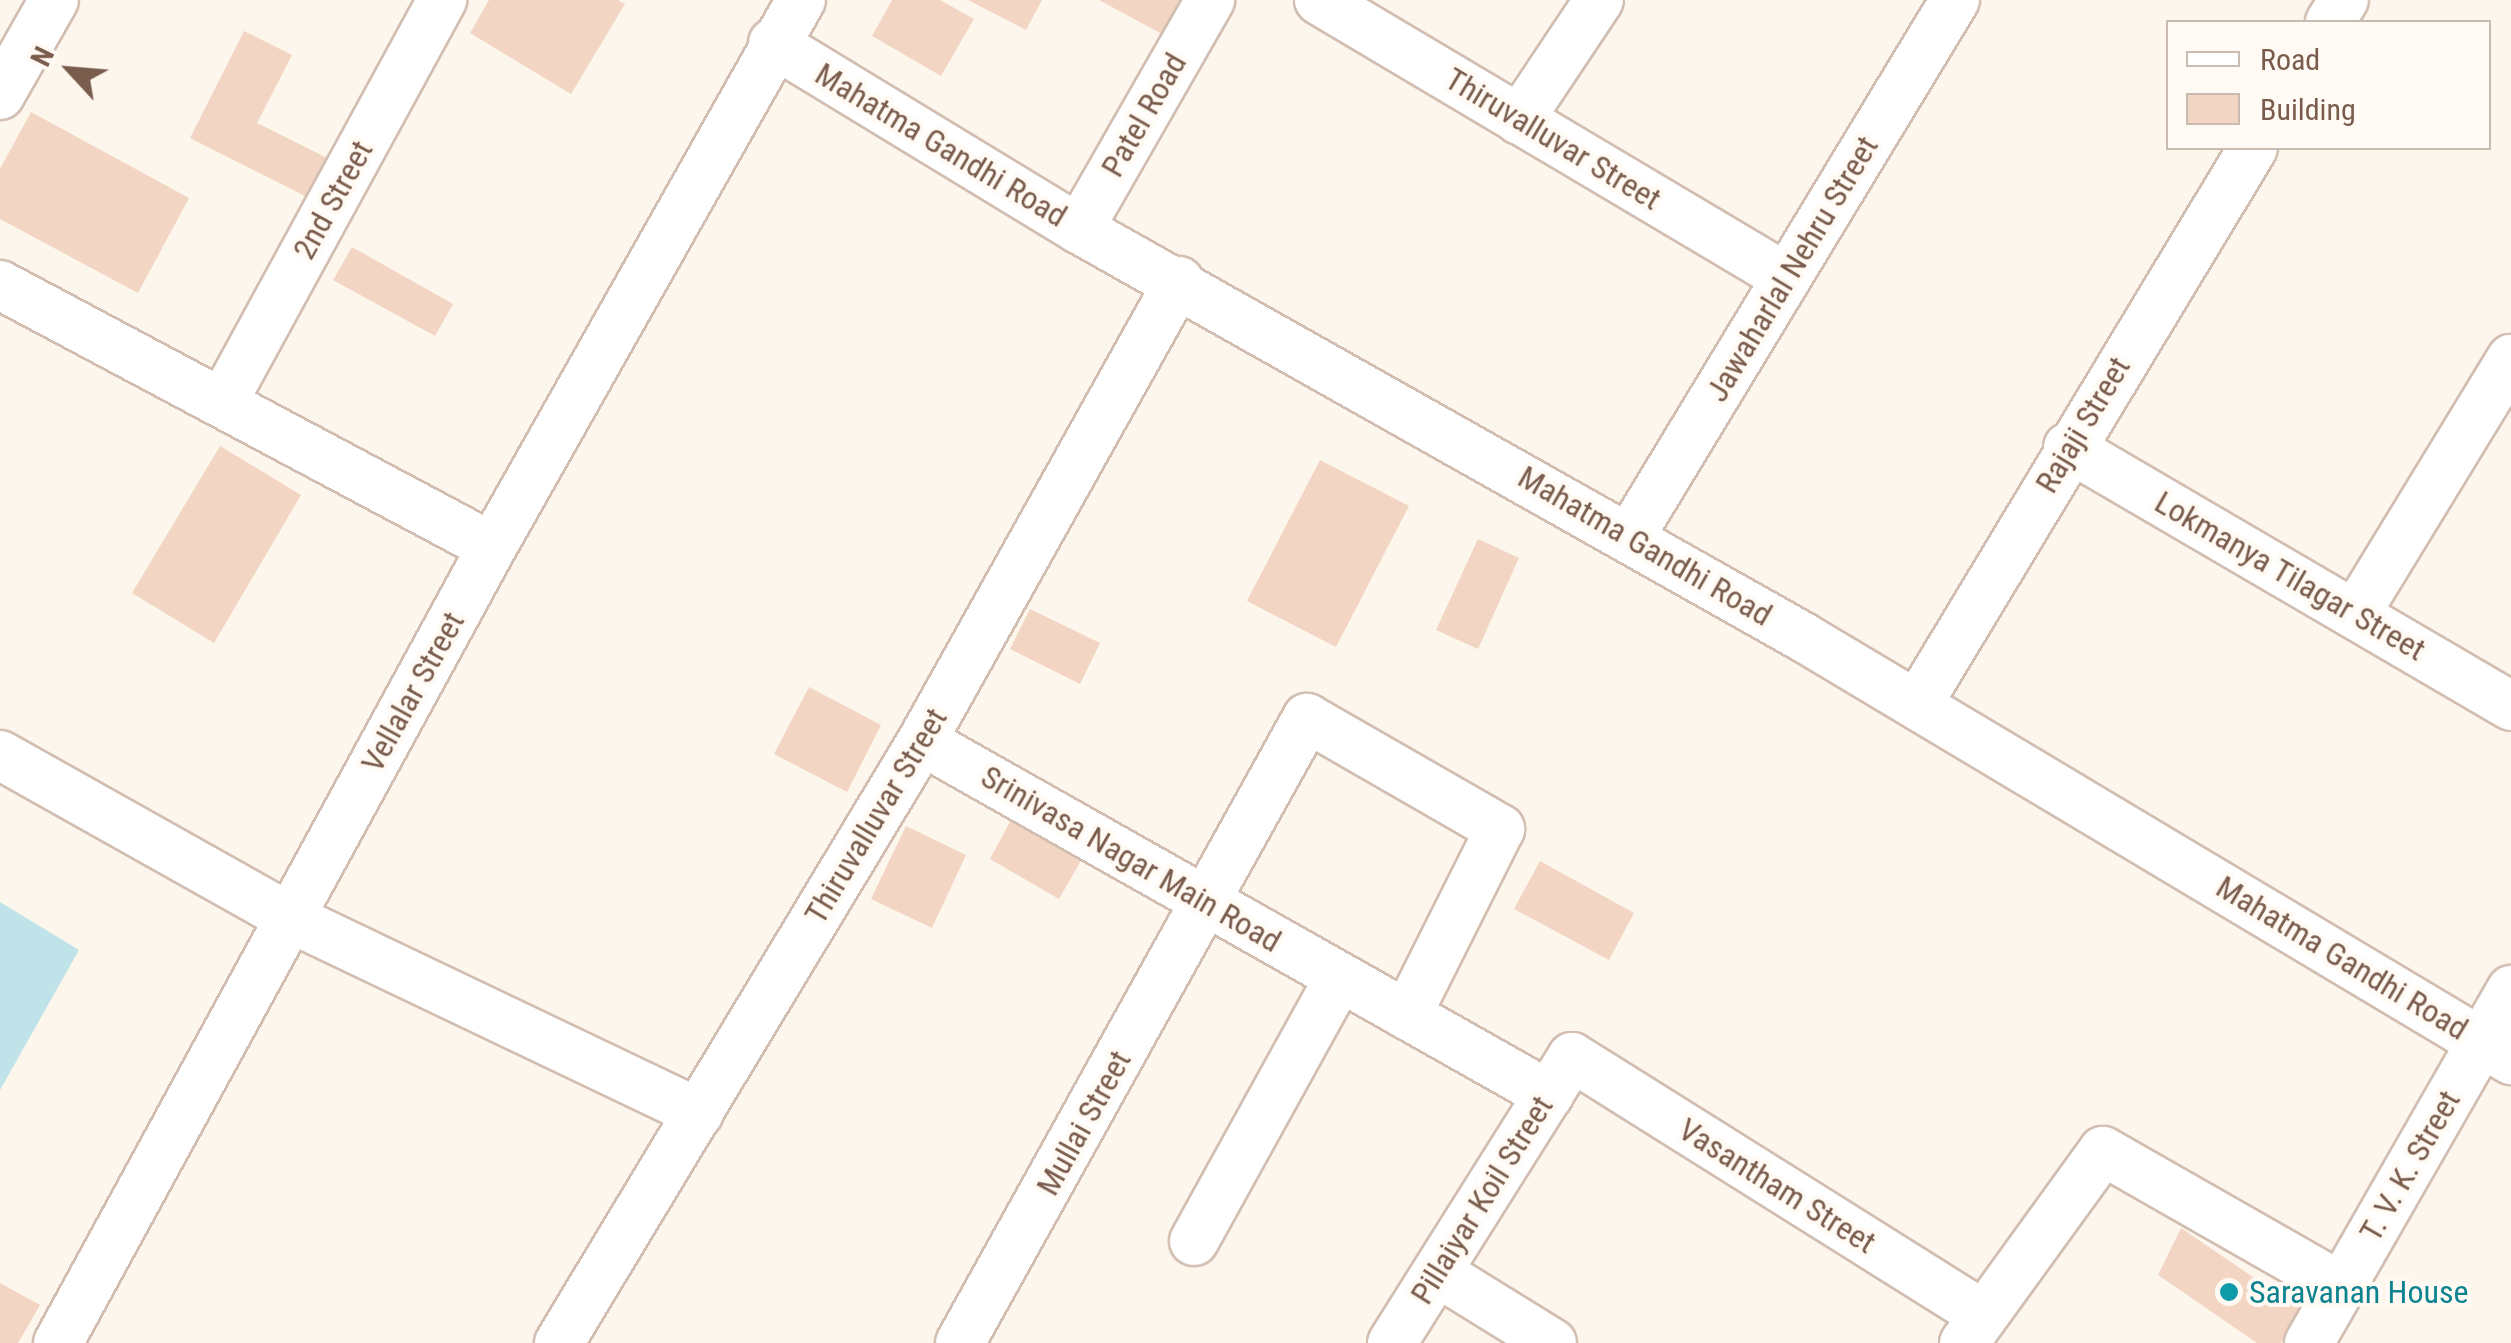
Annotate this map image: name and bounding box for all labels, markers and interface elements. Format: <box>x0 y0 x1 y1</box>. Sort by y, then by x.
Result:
north arrow <box>20 20 120 120</box>
legend <box>2166 20 2491 150</box>
text: N <box>24 42 61 72</box>
text: Road <box>2260 42 2320 77</box>
street label: Patel Road <box>1093 46 1195 184</box>
street label: Mahatma Gandhi Road <box>808 55 1074 235</box>
street label: Thiruvalluvar Street <box>1438 60 1668 218</box>
text: Building <box>2260 92 2356 127</box>
street label: Jawaharlal Nehru Street <box>1698 129 1886 409</box>
street label: 2nd Street <box>285 134 381 266</box>
street label: Rajaji Street <box>2027 350 2139 500</box>
street label: Mahatma Gandhi Road <box>1511 458 1779 634</box>
street label: Lokmanya Tilagar Street <box>2148 483 2432 669</box>
street label: Vellalar Street <box>353 605 473 779</box>
street label: Thiruvalluvar Street <box>797 701 955 931</box>
street label: Srinivasa Nagar Main Road <box>974 757 1288 961</box>
street label: Mahatma Gandhi Road <box>2209 868 2475 1048</box>
street label: Mullai Street <box>1029 1044 1139 1202</box>
street label: T. V. K. Street <box>2352 1084 2468 1248</box>
street label: Pillaiyar Koil Street <box>1403 1089 1561 1311</box>
street label: Vasantham Street <box>1672 1110 1882 1262</box>
place label: Saravanan House <box>2249 1273 2469 1311</box>
marker: Saravanan House <box>2218 1281 2240 1303</box>

